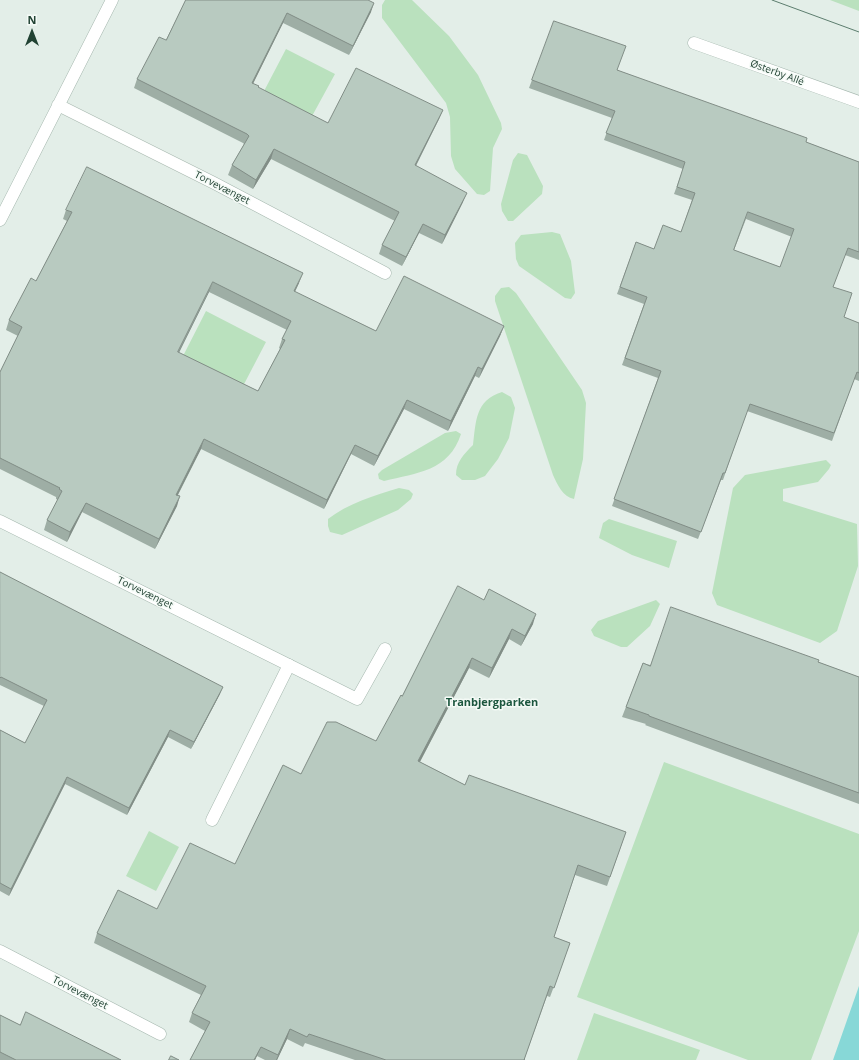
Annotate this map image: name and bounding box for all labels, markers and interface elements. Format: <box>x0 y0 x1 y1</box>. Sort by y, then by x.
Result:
north arrow <box>12 12 52 52</box>
text: N <box>28 12 36 27</box>
street label: Østerby Allé <box>748 58 806 88</box>
street label: Torvevænget <box>192 169 252 207</box>
street label: Torvevænget <box>115 574 175 612</box>
district label: Tranbjergparken <box>446 696 538 710</box>
street label: Torvevænget <box>50 974 110 1012</box>

